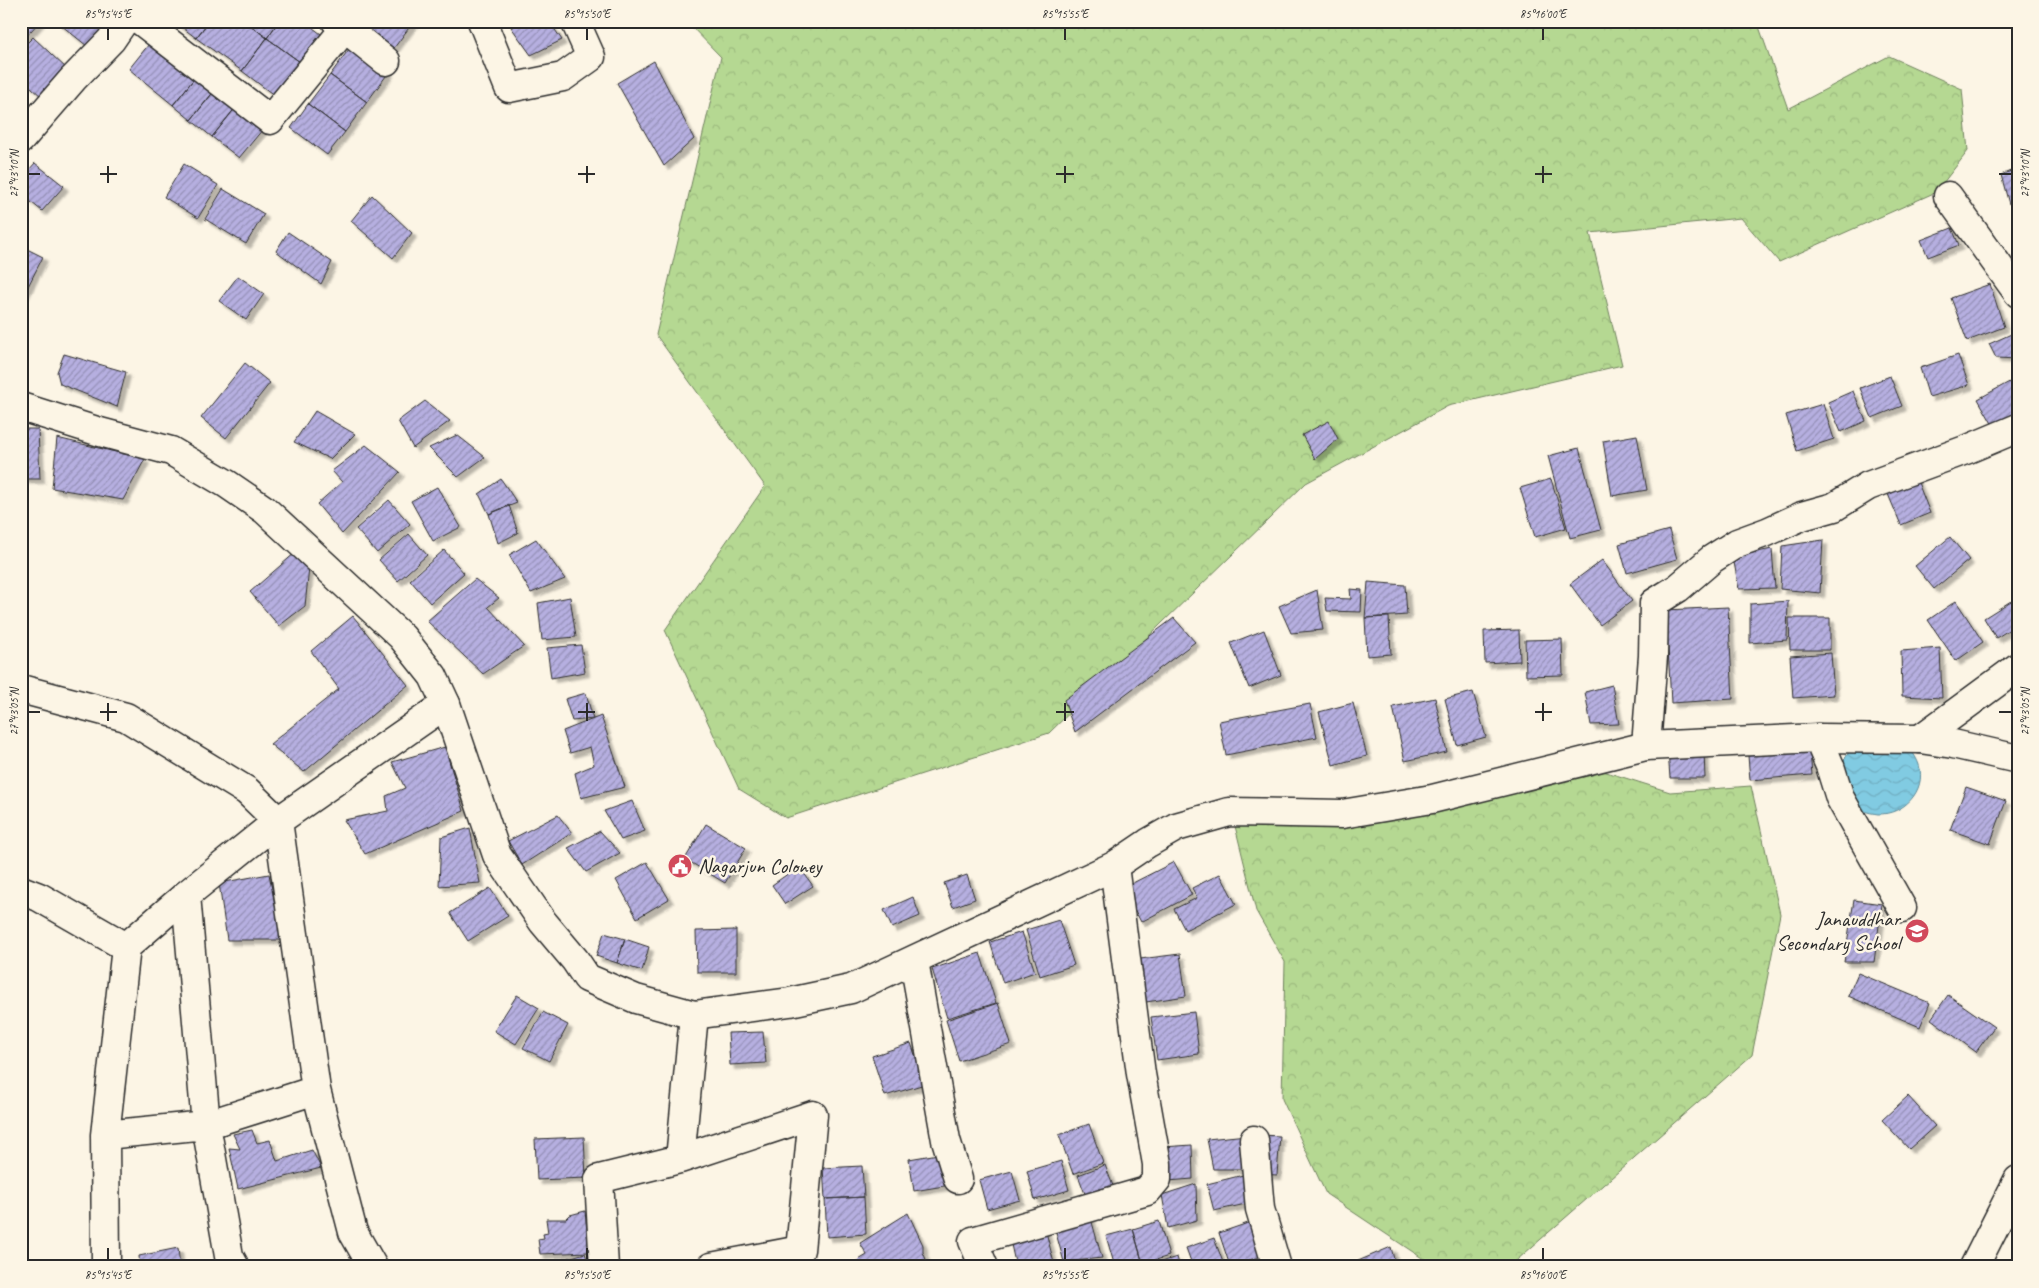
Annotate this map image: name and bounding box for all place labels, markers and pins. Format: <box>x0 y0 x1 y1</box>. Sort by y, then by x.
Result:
public building icon: Nagarjun Coloney <box>667 853 693 879</box>
place label: Nagarjun Coloney <box>698 853 823 879</box>
place label: Janauddhar Secondary School <box>1776 906 1903 956</box>
school or university icon: Janauddhar Secondary School <box>1904 918 1930 944</box>

